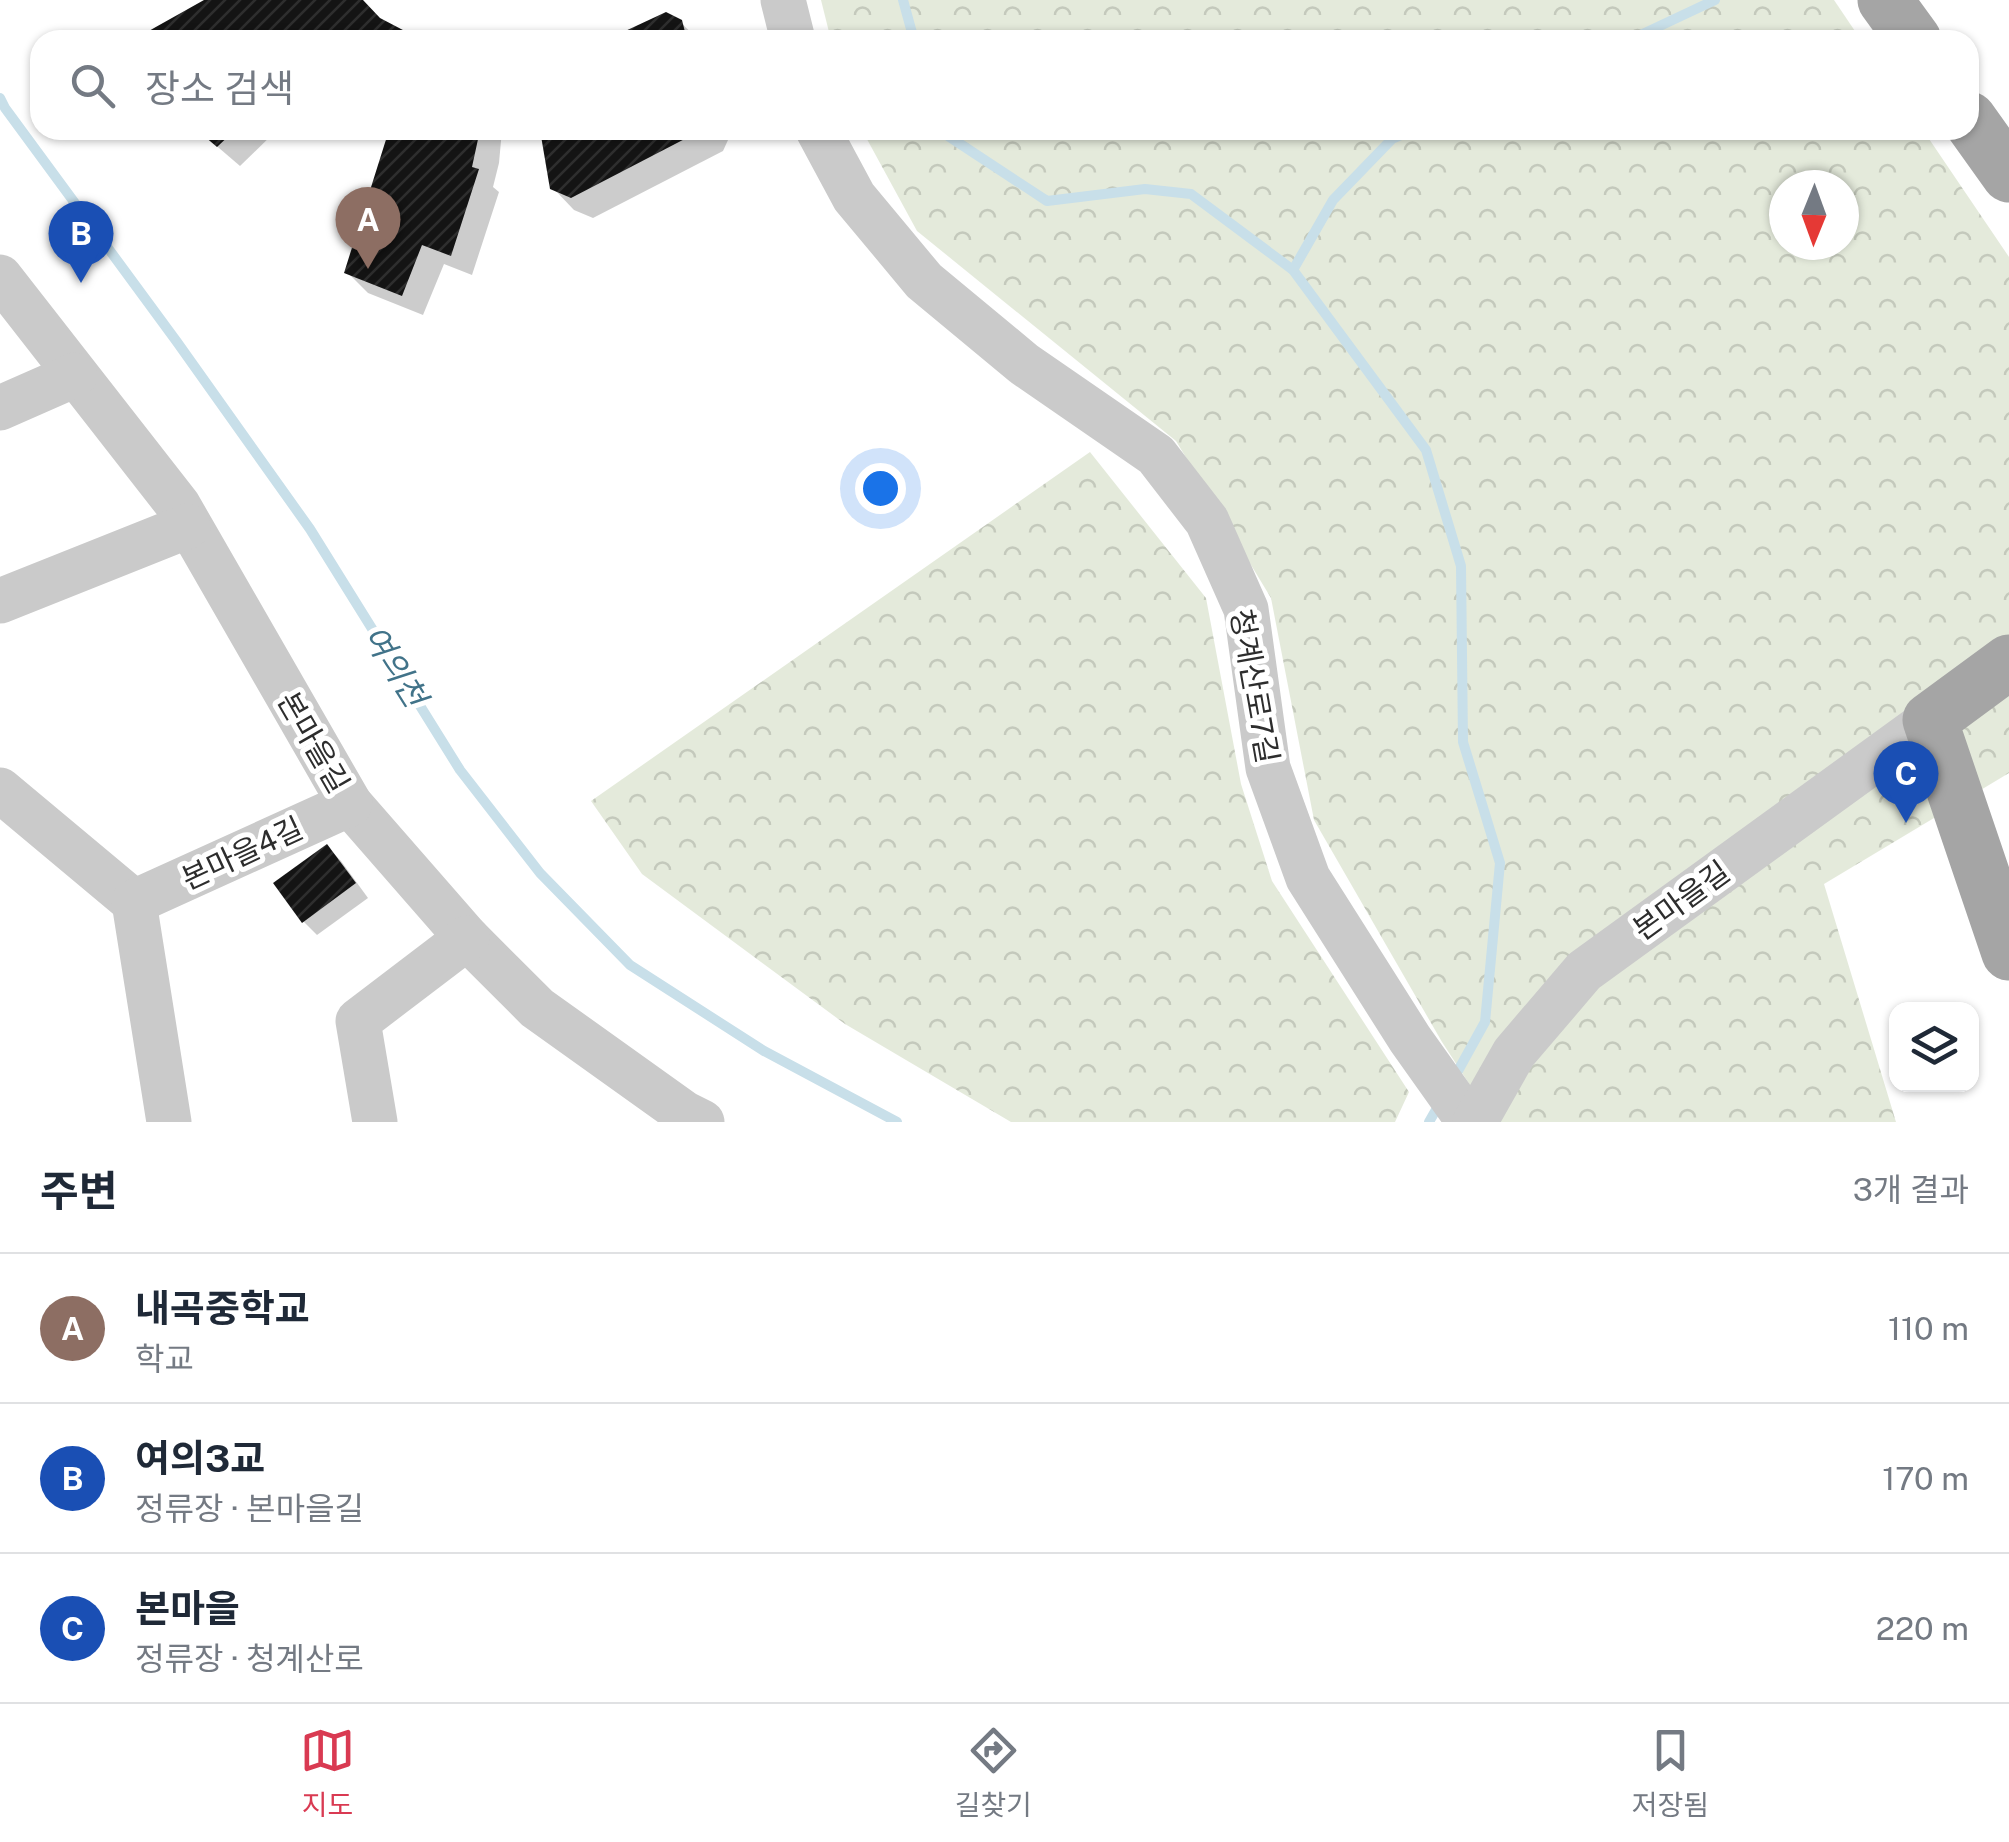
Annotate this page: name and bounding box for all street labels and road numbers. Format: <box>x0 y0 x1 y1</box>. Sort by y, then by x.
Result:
street label: 청계산로7길 <box>1224 606 1286 766</box>
street label: 본마을길 <box>271 685 357 799</box>
street label: 본마을4길 <box>176 809 308 897</box>
street label: 본마을길 <box>1626 853 1736 947</box>

